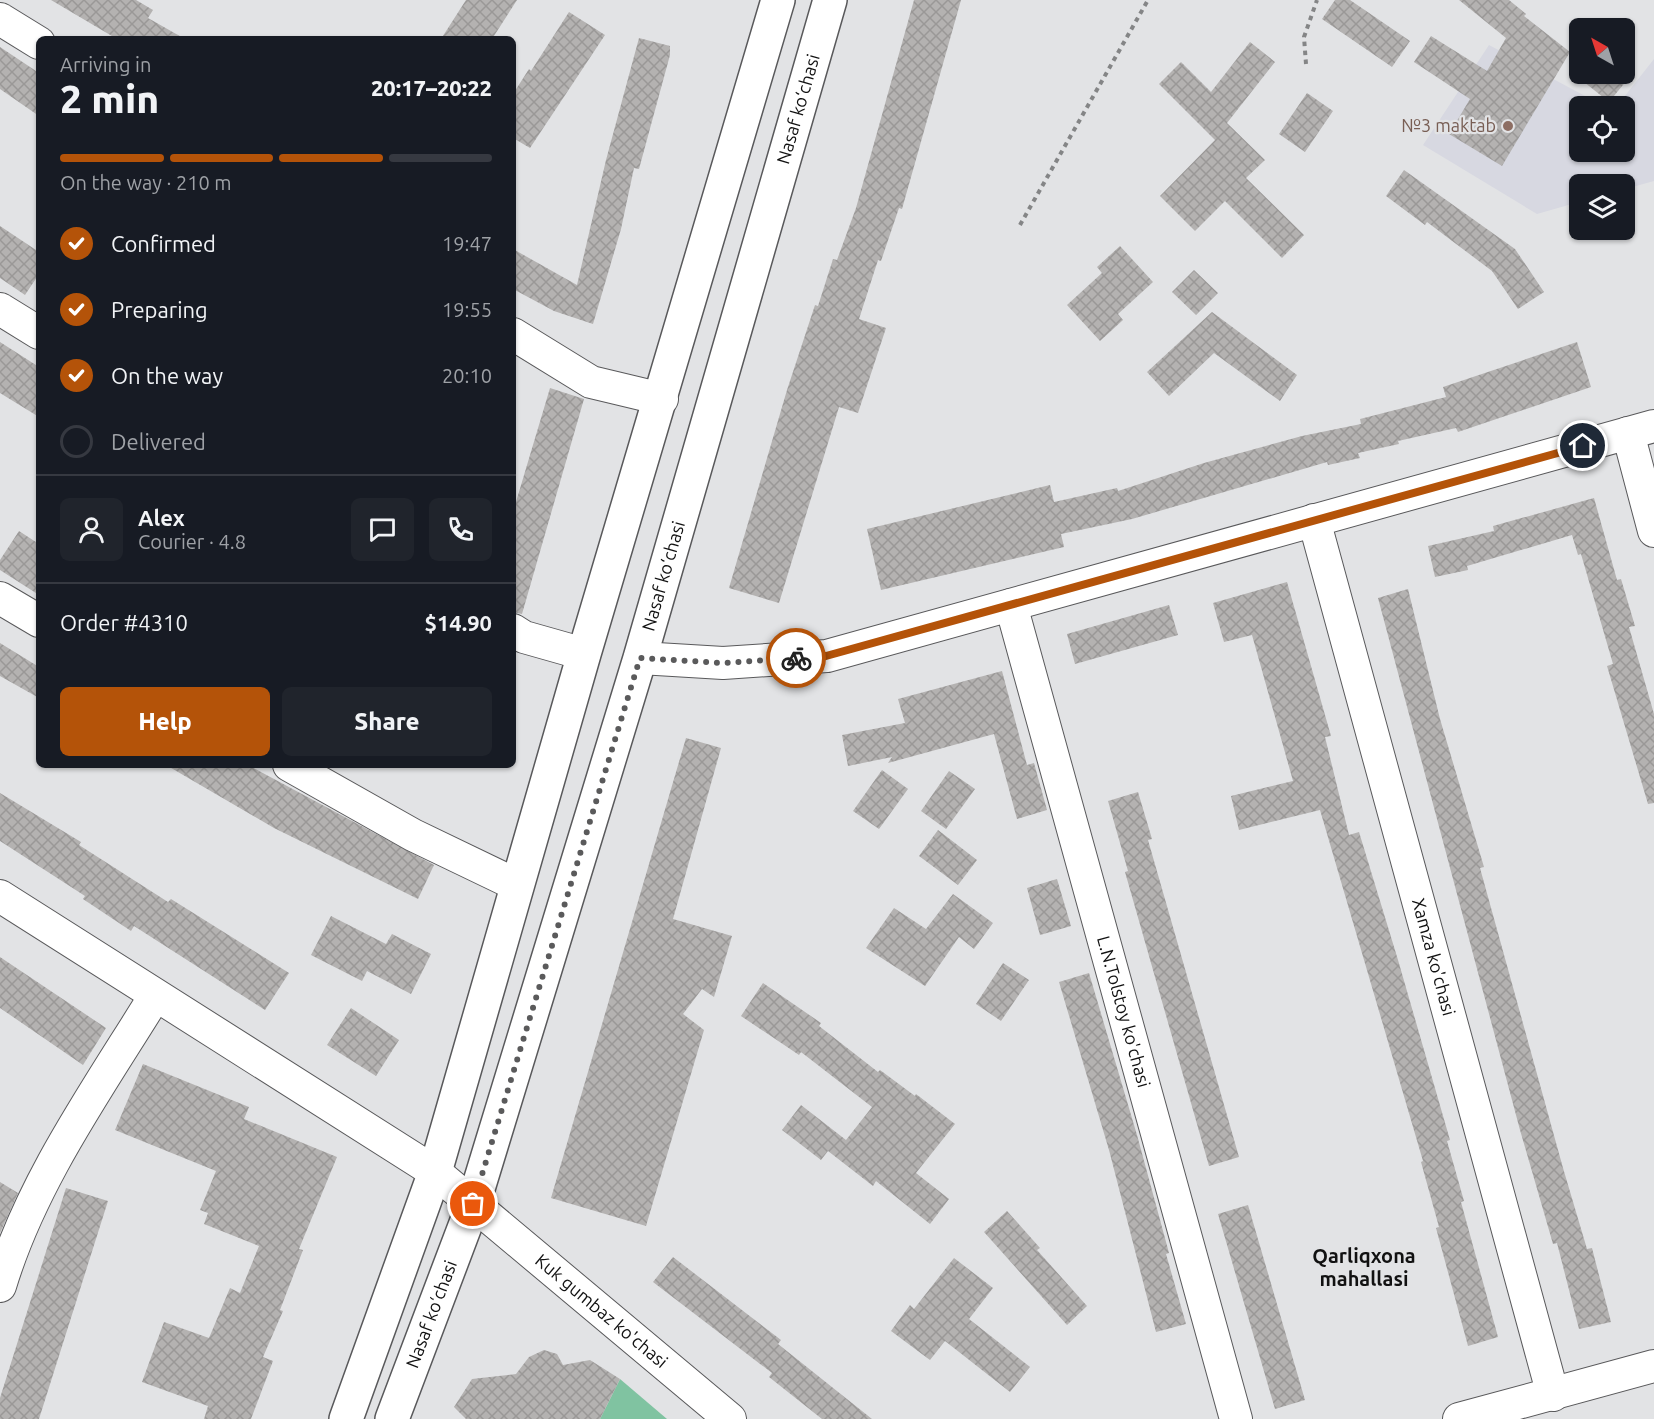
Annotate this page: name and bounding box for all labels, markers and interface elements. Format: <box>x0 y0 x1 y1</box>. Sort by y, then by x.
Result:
north arrow <box>1569 18 1635 84</box>
map controls <box>1569 18 1635 240</box>
street label: Nasaf ko‘chasi <box>772 52 823 166</box>
text: Arriving in <box>60 53 151 76</box>
text: 20:17–20:22 <box>371 75 492 100</box>
text: 2 min <box>60 77 159 120</box>
button: locate <box>1569 96 1635 162</box>
place label: №3 maktab <box>1401 115 1496 135</box>
marker: №3 maktab <box>1501 119 1515 133</box>
text: On the way · 210 m <box>60 171 232 194</box>
button: layers <box>1569 174 1635 240</box>
icon: check <box>60 227 93 260</box>
text: Confirmed <box>111 231 216 256</box>
text: 19:47 <box>442 232 492 255</box>
icon: check <box>60 293 93 326</box>
text: Preparing <box>111 297 208 322</box>
text: 19:55 <box>442 298 492 321</box>
icon: check <box>60 359 93 392</box>
text: On the way <box>111 363 223 388</box>
text: 20:10 <box>442 364 492 387</box>
pin <box>1557 420 1608 471</box>
text: Delivered <box>111 429 206 454</box>
icon: home <box>1566 429 1599 462</box>
button: person <box>60 498 123 561</box>
button: chat <box>351 498 414 561</box>
button: phone <box>429 498 492 561</box>
text: Alex <box>138 505 185 530</box>
street label: Nasaf ko‘chasi <box>637 519 688 633</box>
text: Courier · 4.8 <box>138 530 246 553</box>
text: Order #4310 <box>60 610 188 635</box>
text: $14.90 <box>425 610 492 635</box>
courier <box>766 628 826 688</box>
icon: bike <box>780 642 813 675</box>
button: Help <box>60 687 270 756</box>
button: Share <box>282 687 492 756</box>
street label: Xamza ko'chasi <box>1409 896 1460 1018</box>
street label: L.N.Tolstoy ko'chasi <box>1094 934 1155 1089</box>
pin <box>447 1178 498 1229</box>
icon: bag <box>456 1187 489 1220</box>
district label: Qarliqxona mahallasi <box>1312 1244 1416 1290</box>
street label: Kuk gumbaz ko'chasi <box>532 1249 672 1371</box>
street label: Nasaf ko‘chasi <box>401 1257 460 1370</box>

